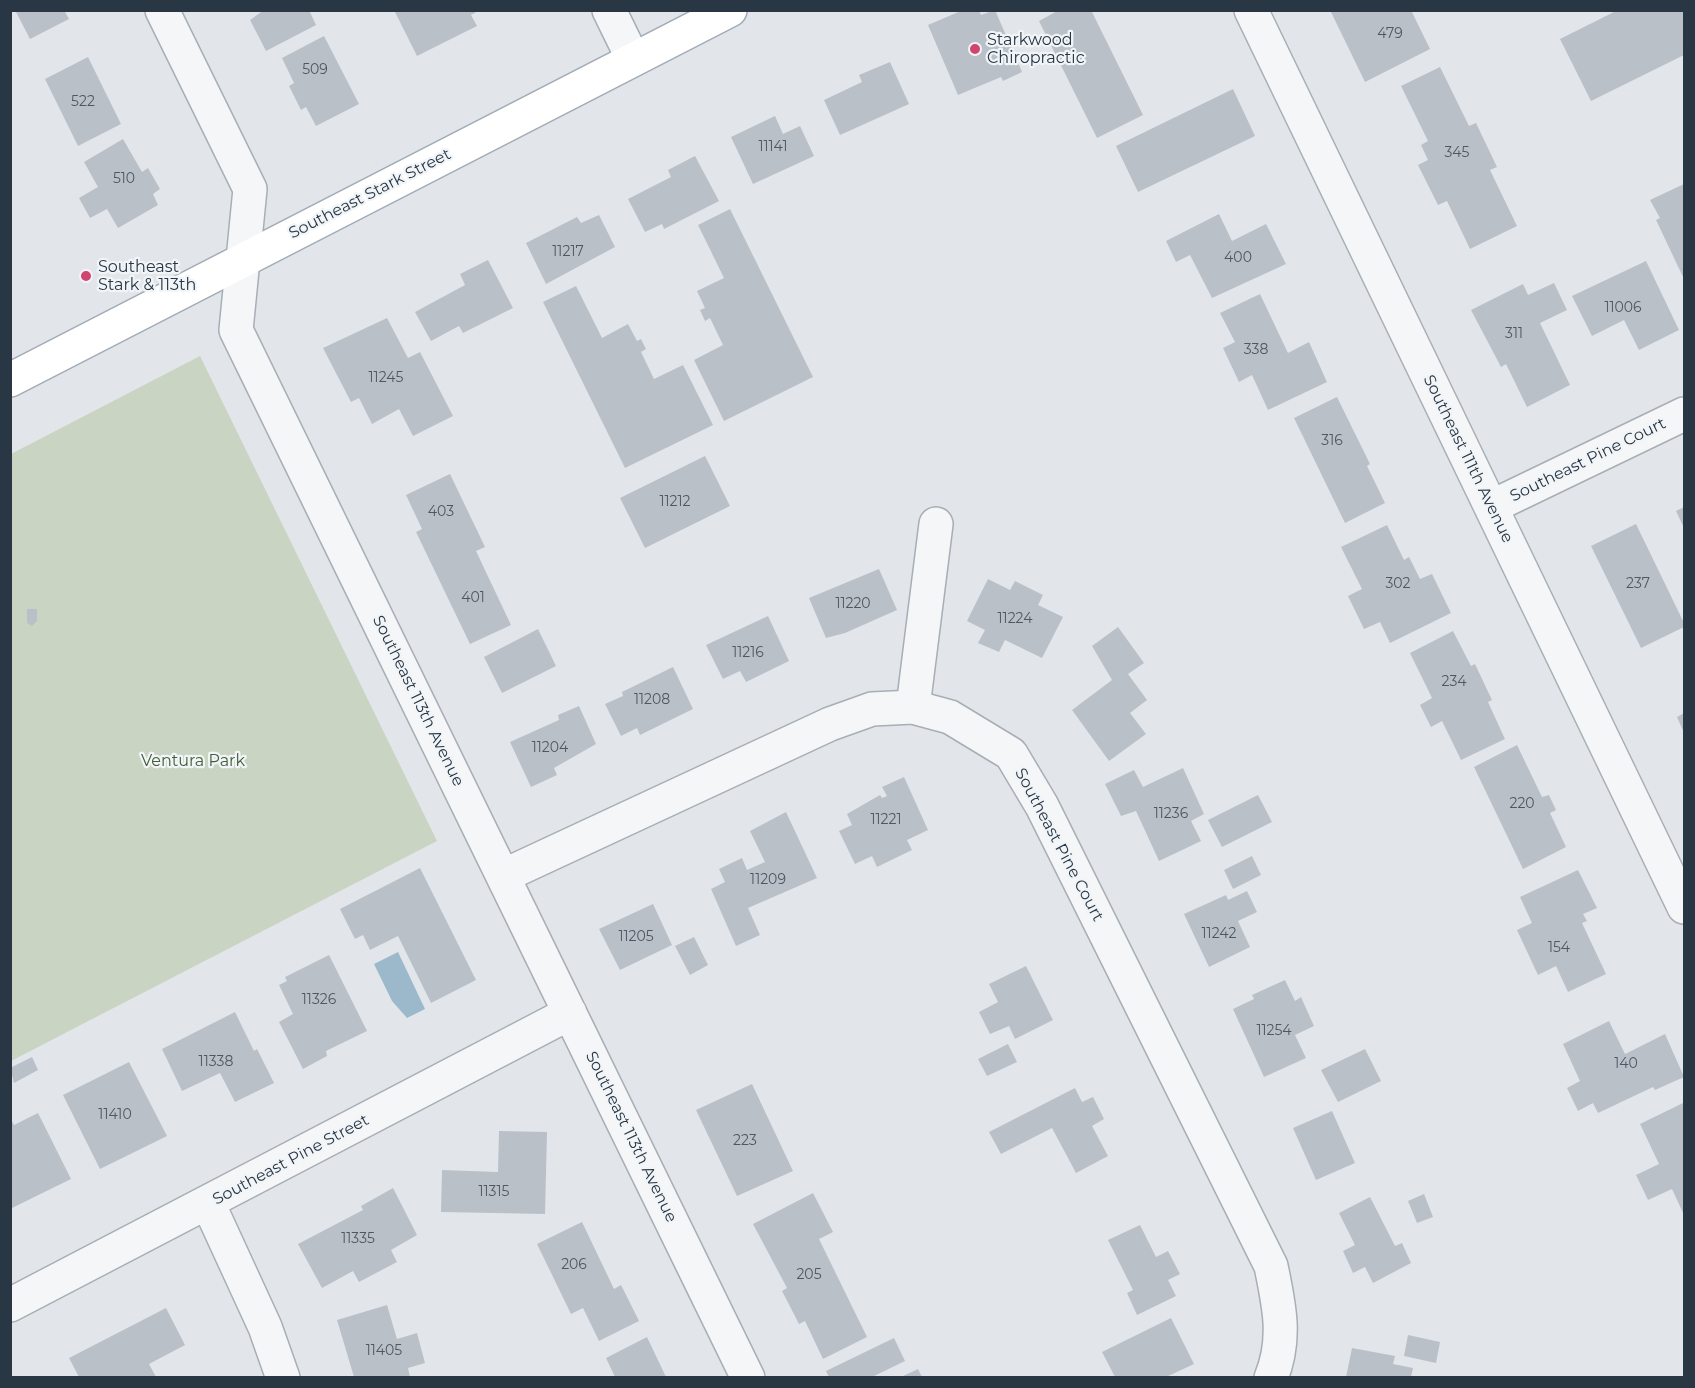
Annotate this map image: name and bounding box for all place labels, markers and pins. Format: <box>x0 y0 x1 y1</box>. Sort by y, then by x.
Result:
place label: Starkwood Chiropractic <box>987 30 1085 68</box>
marker: Starkwood Chiropractic <box>968 42 982 56</box>
place label: Southeast Stark & 113th <box>98 257 196 295</box>
marker: Southeast Stark & 113th <box>79 269 93 283</box>

